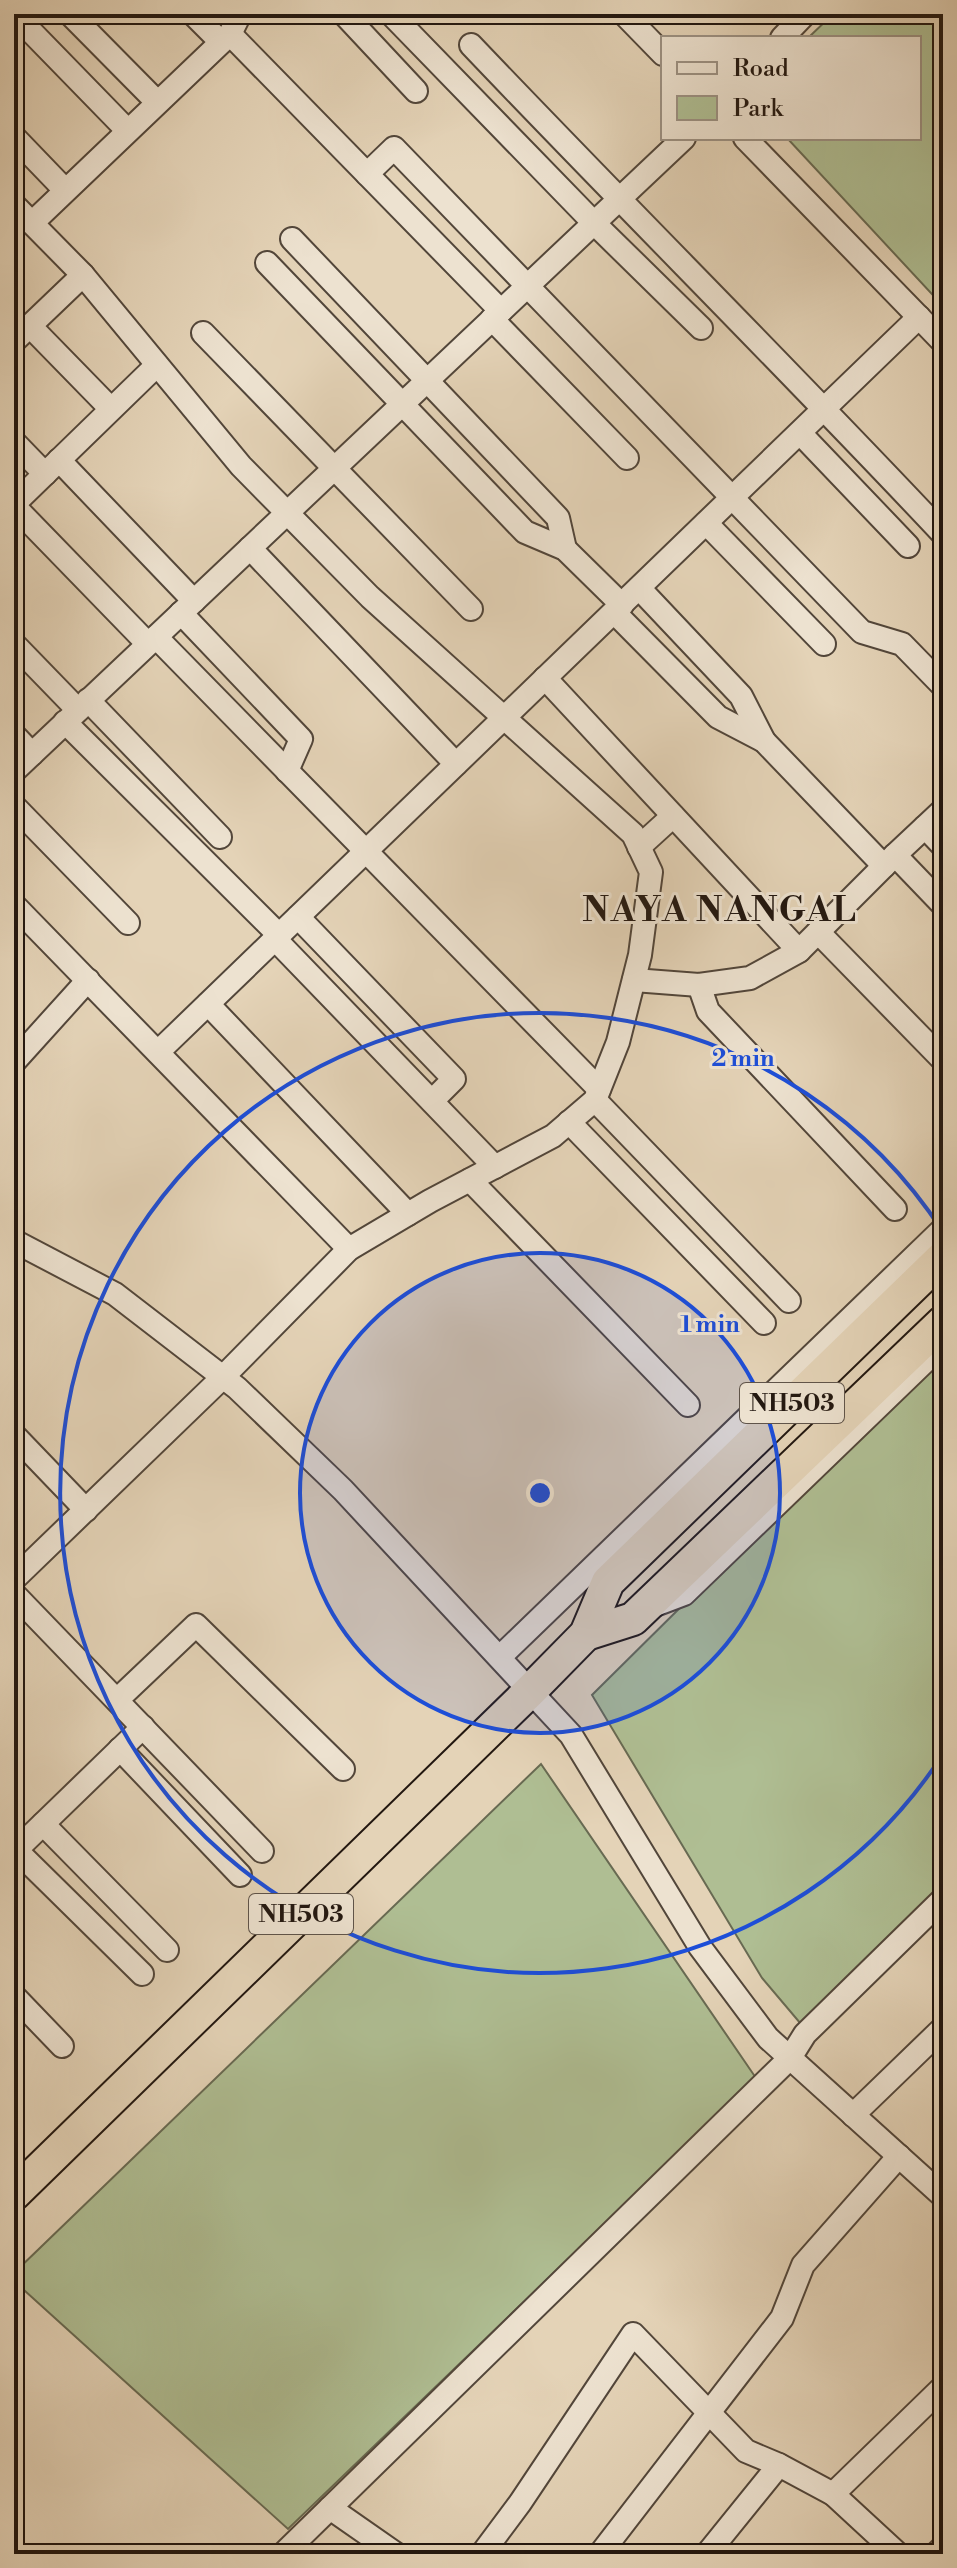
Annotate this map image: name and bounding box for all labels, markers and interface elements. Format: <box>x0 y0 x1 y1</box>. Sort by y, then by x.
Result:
legend <box>661 36 921 140</box>
text: Road <box>733 54 789 84</box>
text: Park <box>733 94 784 124</box>
district label: NAYA NANGAL <box>582 890 858 932</box>
text: 2 min <box>711 1044 775 1074</box>
text: 1 min <box>680 1310 740 1340</box>
road number: NH503 <box>740 1383 844 1423</box>
centre of rings <box>526 1479 554 1507</box>
road number: NH503 <box>249 1894 353 1934</box>

